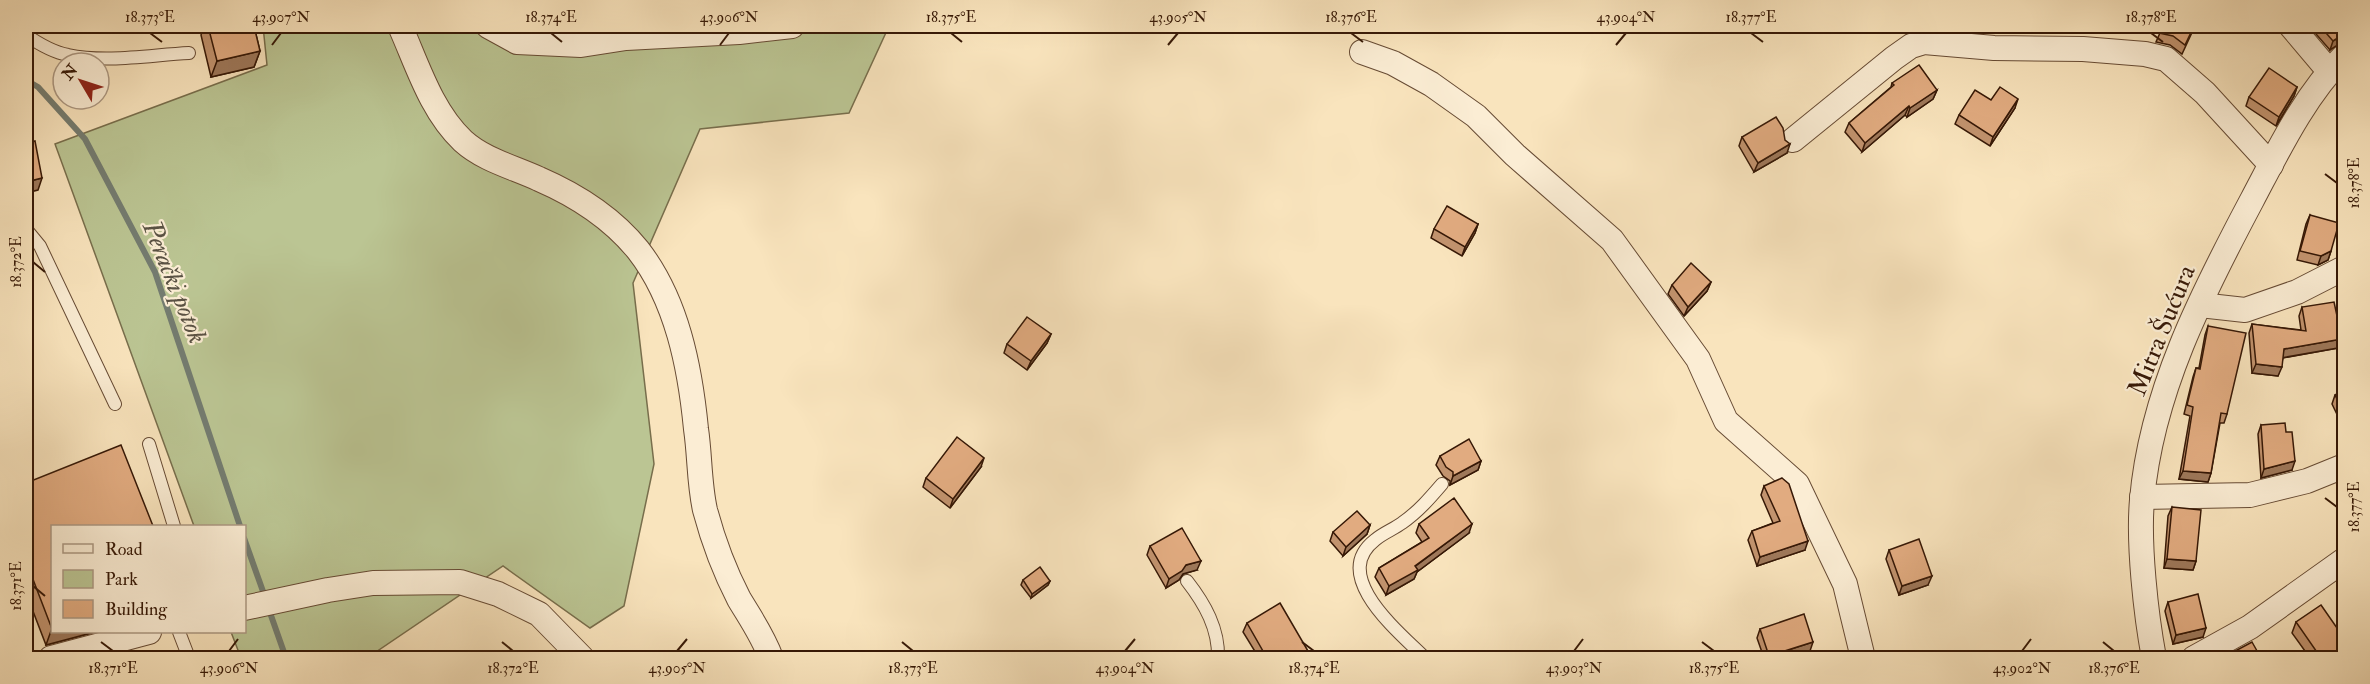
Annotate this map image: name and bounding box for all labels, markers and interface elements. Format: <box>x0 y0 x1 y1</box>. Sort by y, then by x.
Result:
text: 18.373°E <box>125 8 175 27</box>
text: 43.907°N <box>252 8 310 27</box>
text: 18.374°E <box>525 8 577 27</box>
text: 43.906°N <box>700 8 759 27</box>
text: 18.375°E <box>926 8 977 27</box>
text: 43.905°N <box>1149 8 1207 27</box>
text: 18.376°E <box>1325 8 1377 27</box>
text: 43.904°N <box>1597 8 1656 27</box>
text: 18.377°E <box>1726 8 1777 27</box>
text: 18.378°E <box>2125 8 2177 27</box>
north arrow <box>51 51 111 111</box>
text: N <box>57 60 83 85</box>
text: 18.378°E <box>2345 157 2364 209</box>
water label: Perački potok <box>135 215 214 348</box>
text: 18.372°E <box>7 236 26 288</box>
street label: Mitra Šućura <box>2119 259 2203 400</box>
text: 18.377°E <box>2345 481 2364 532</box>
legend <box>51 525 246 633</box>
text: Road <box>105 538 143 561</box>
text: 18.371°E <box>7 561 26 611</box>
text: Park <box>105 568 138 591</box>
text: Building <box>105 598 168 621</box>
text: 18.371°E <box>88 659 138 678</box>
text: 43.906°N <box>200 659 259 678</box>
text: 18.372°E <box>487 659 539 678</box>
text: 43.905°N <box>648 659 706 678</box>
text: 18.373°E <box>888 659 938 678</box>
text: 43.904°N <box>1096 659 1155 678</box>
text: 18.374°E <box>1288 659 1340 678</box>
text: 43.903°N <box>1546 659 1603 678</box>
text: 18.375°E <box>1689 659 1740 678</box>
text: 43.902°N <box>1993 659 2052 678</box>
text: 18.376°E <box>2088 659 2140 678</box>

